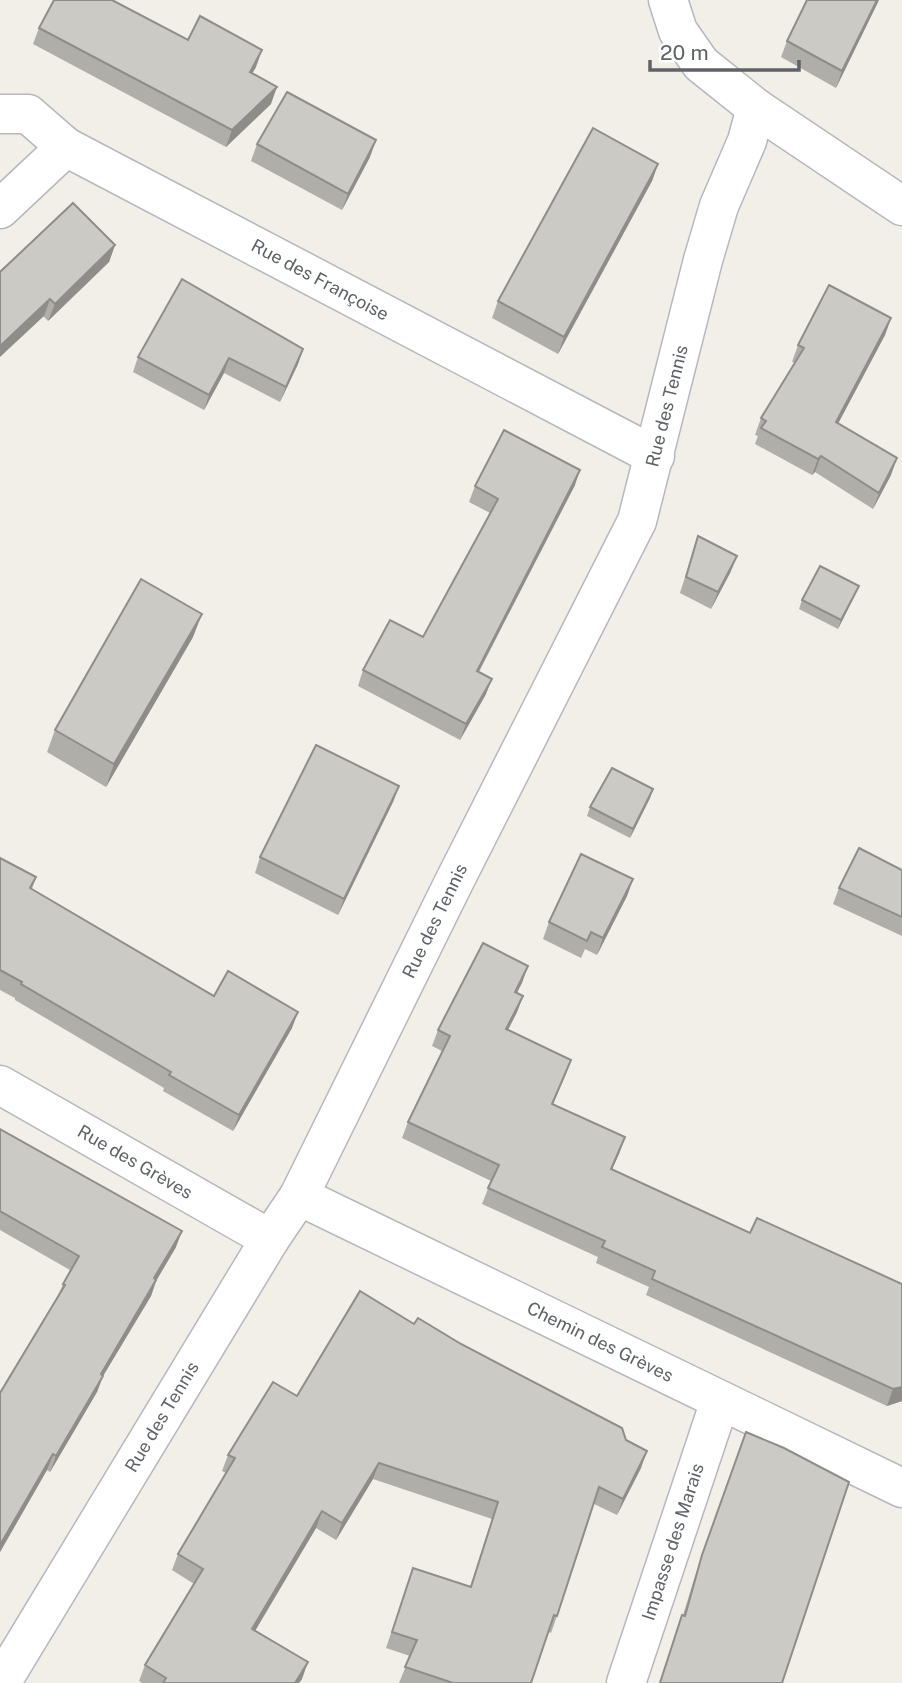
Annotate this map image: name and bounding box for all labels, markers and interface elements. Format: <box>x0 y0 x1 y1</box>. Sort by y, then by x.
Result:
scale bar <box>650 28 799 72</box>
text: 20 m <box>660 40 709 65</box>
street label: Rue des Françoise <box>248 234 392 325</box>
street label: Rue des Tennis <box>641 343 692 469</box>
street label: Rue des Tennis <box>398 860 471 982</box>
street label: Rue des Grèves <box>74 1120 196 1203</box>
street label: Chemin des Grèves <box>524 1297 677 1386</box>
street label: Rue des Tennis <box>120 1358 203 1476</box>
street label: Impasse des Marais <box>637 1461 708 1623</box>

